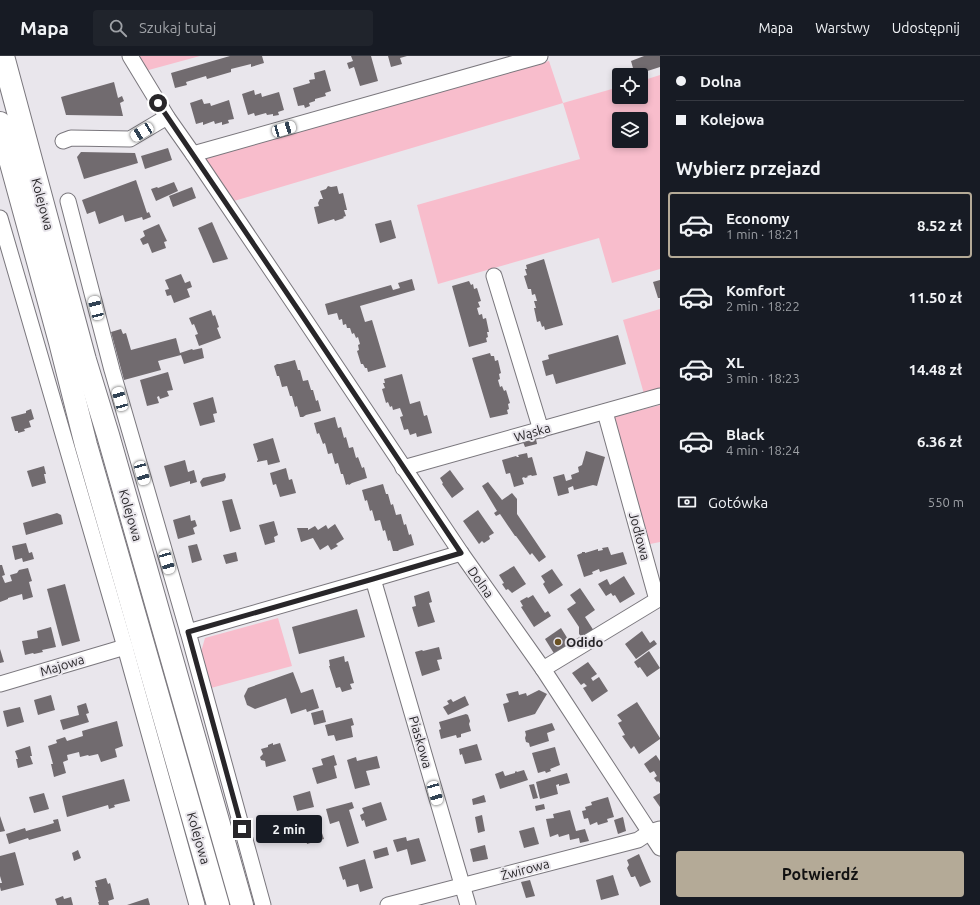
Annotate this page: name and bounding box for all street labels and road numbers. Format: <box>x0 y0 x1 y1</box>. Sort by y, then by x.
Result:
street label: Kolejowa <box>29 176 57 232</box>
street label: Wąska <box>512 420 552 444</box>
street label: Kolejowa <box>117 487 145 543</box>
street label: Jodłowa <box>627 510 653 562</box>
street label: Dolna <box>465 564 497 600</box>
street label: Majowa <box>38 652 86 678</box>
street label: Piaskowa <box>407 714 435 770</box>
street label: Kolejowa <box>185 810 213 866</box>
street label: Żwirowa <box>499 855 551 882</box>

